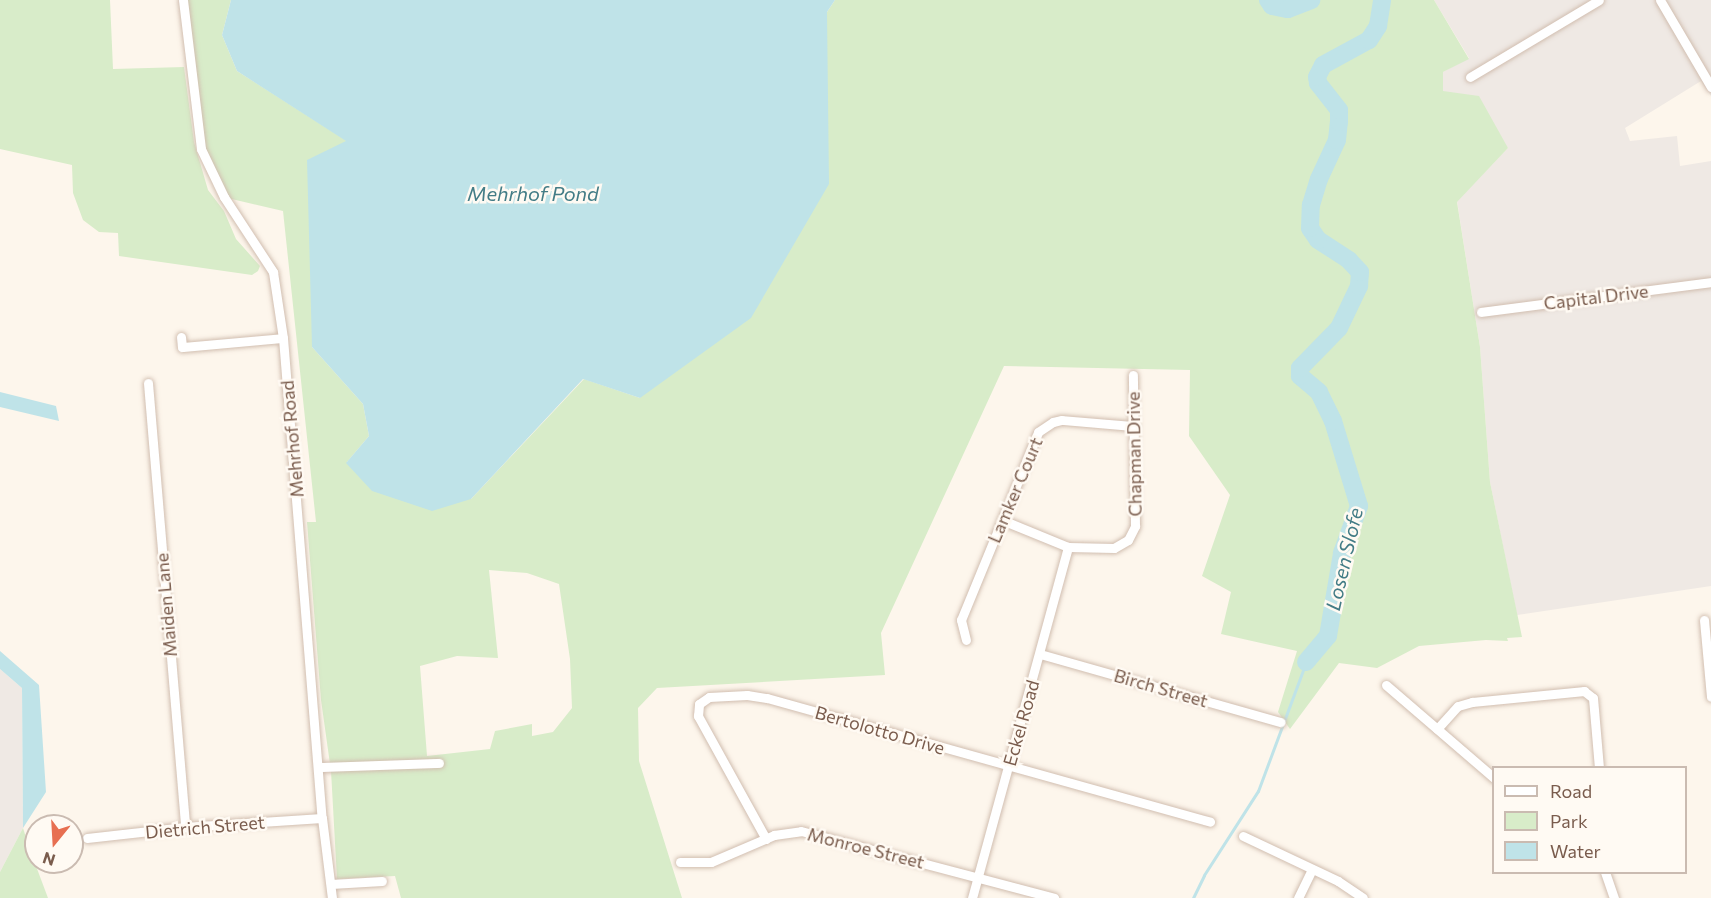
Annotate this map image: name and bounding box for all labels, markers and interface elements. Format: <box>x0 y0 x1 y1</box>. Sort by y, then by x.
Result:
water label: Mehrhof Pond <box>467 181 599 205</box>
street label: Capital Drive <box>1542 280 1650 314</box>
street label: Mehrhof Road <box>276 379 308 499</box>
street label: Chapman Drive <box>1122 391 1146 517</box>
street label: Lamker Court <box>983 434 1047 546</box>
water label: Losen Slofe <box>1321 505 1367 613</box>
street label: Maiden Lane <box>151 552 181 658</box>
street label: Birch Street <box>1112 664 1210 712</box>
street label: Eckel Road <box>998 677 1044 769</box>
street label: Bertolotto Drive <box>813 701 947 759</box>
legend <box>1492 766 1687 874</box>
text: Road <box>1550 780 1592 802</box>
text: Park <box>1550 810 1588 832</box>
street label: Dietrich Street <box>144 811 266 843</box>
north arrow <box>24 814 84 874</box>
street label: Monroe Street <box>805 823 927 873</box>
text: Water <box>1550 840 1601 862</box>
text: N <box>40 849 58 871</box>

